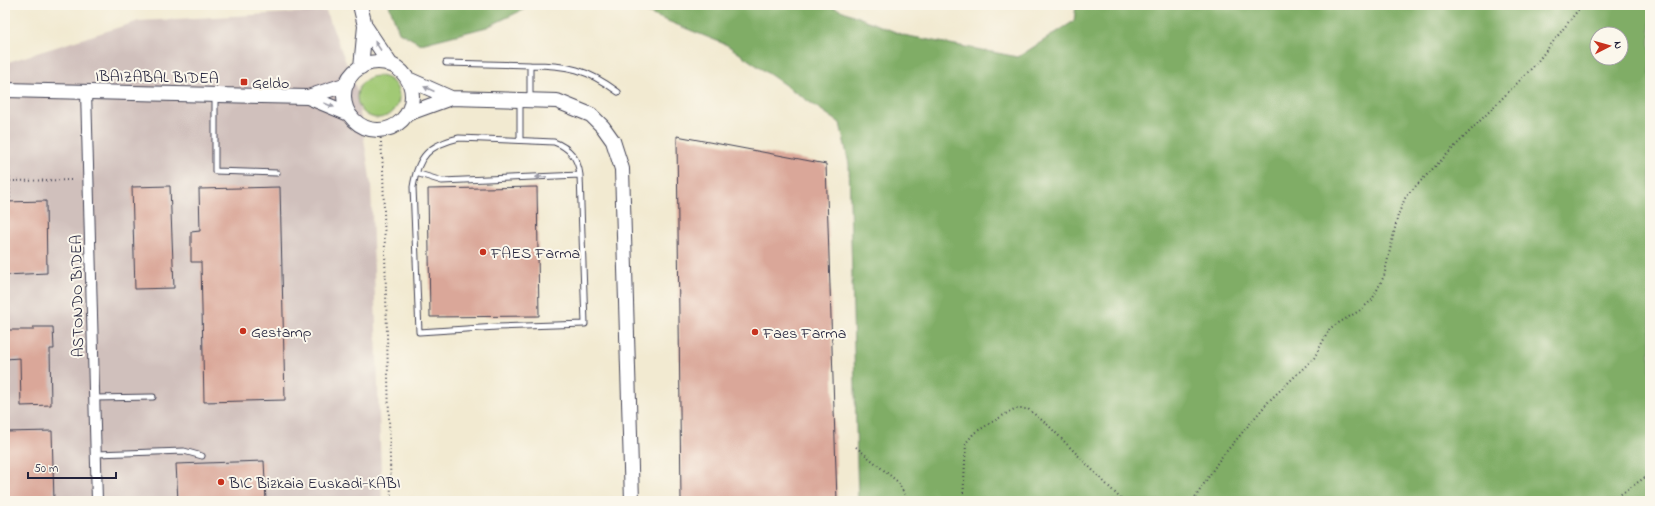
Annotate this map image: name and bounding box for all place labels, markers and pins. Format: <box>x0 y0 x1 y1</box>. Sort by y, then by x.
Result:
place label: Geldo <box>252 72 289 96</box>
marker: Geldo <box>239 77 249 87</box>
place label: FAES Farma <box>490 242 580 266</box>
marker: FAES Farma <box>478 247 488 257</box>
place label: Gestamp <box>251 321 312 345</box>
place label: Faes Farma <box>762 322 846 346</box>
marker: Gestamp <box>238 326 248 336</box>
marker: Faes Farma <box>750 327 760 337</box>
place label: BIC Bizkaia Euskadi-KABI <box>228 472 400 496</box>
marker: BIC Bizkaia Euskadi-KABI <box>216 477 226 487</box>

